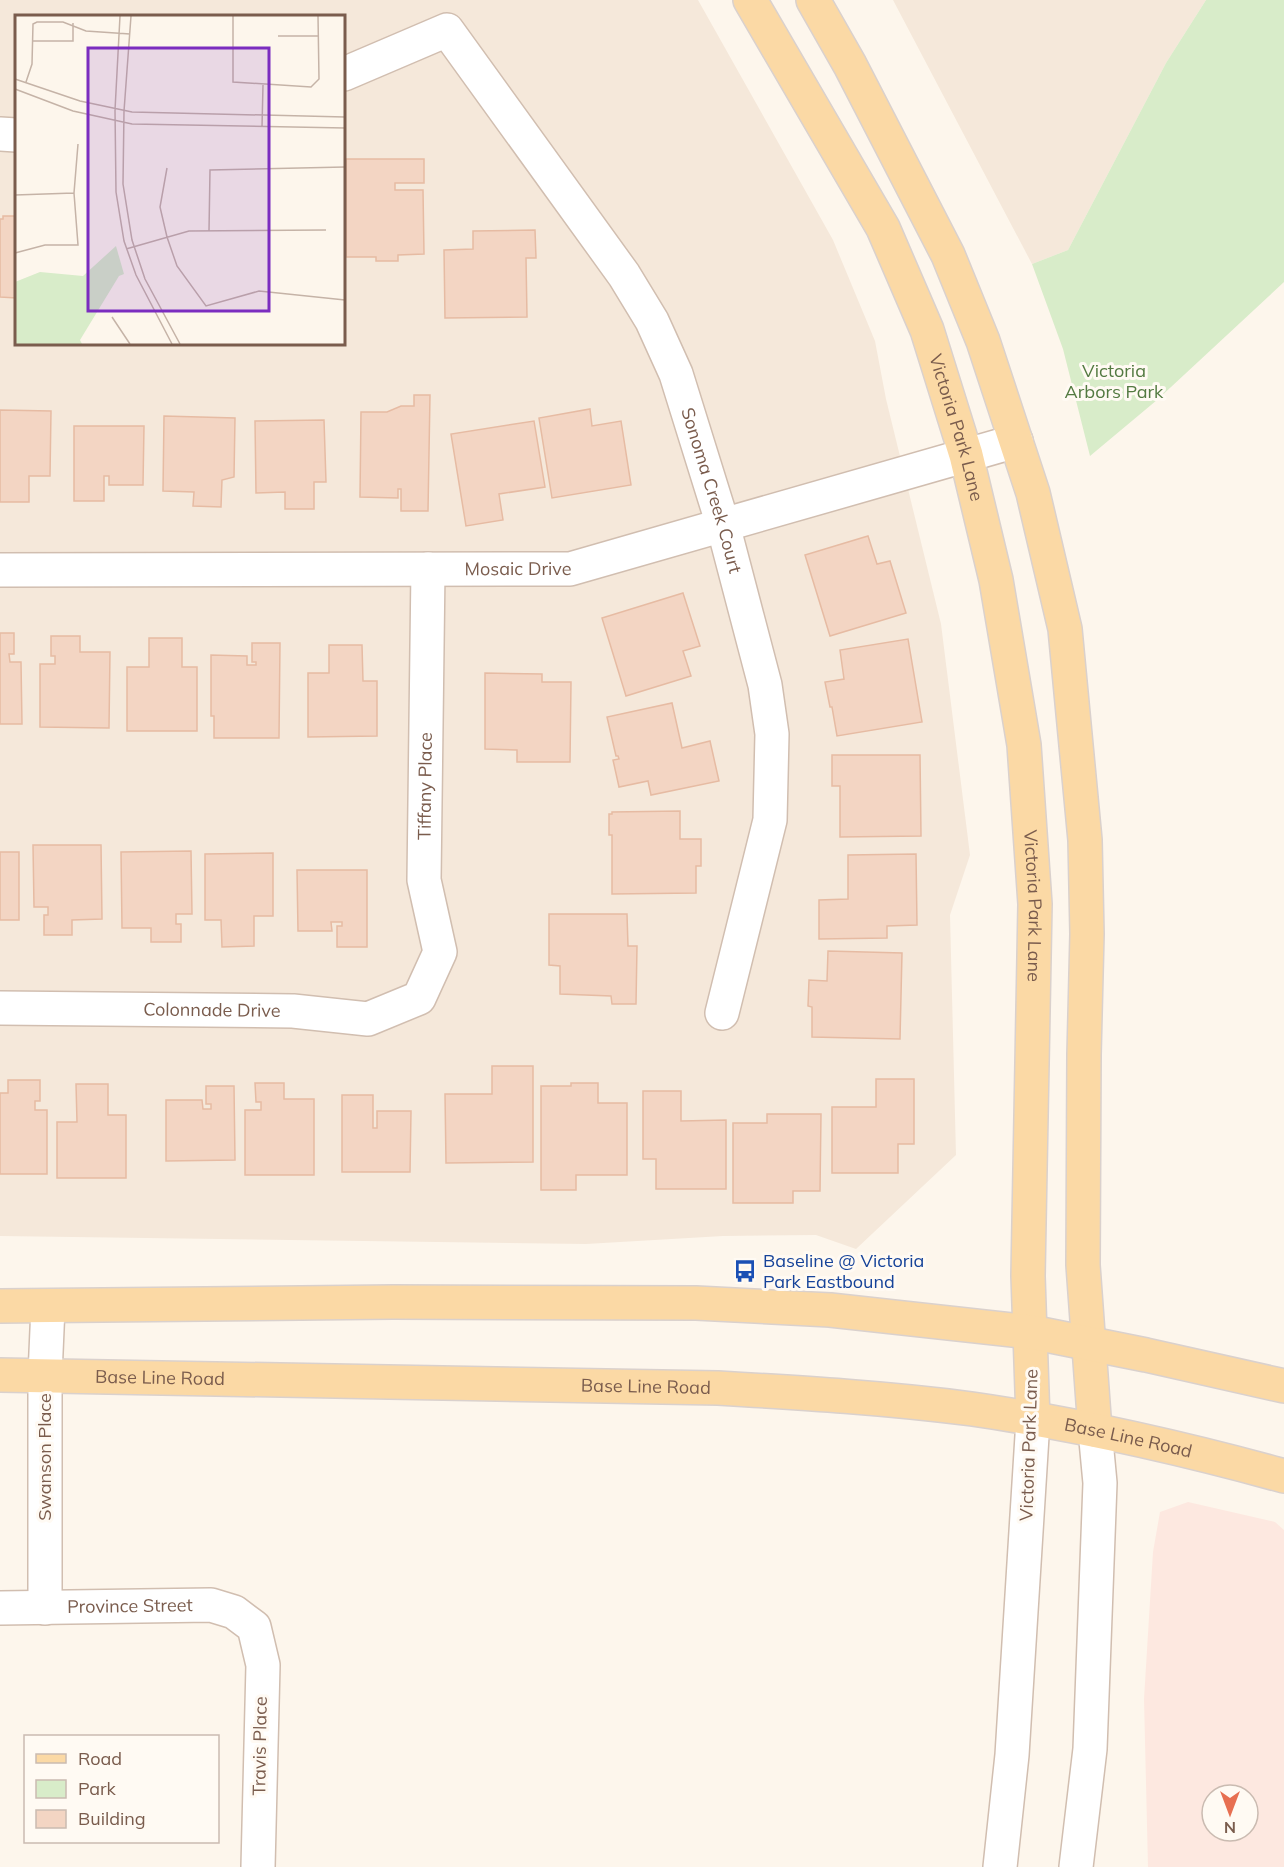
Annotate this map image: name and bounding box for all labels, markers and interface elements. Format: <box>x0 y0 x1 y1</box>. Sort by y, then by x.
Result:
inset map <box>15 15 345 345</box>
street label: Victoria Park Lane <box>924 351 989 503</box>
park label: Victoria Arbors Park <box>1065 359 1164 403</box>
street label: Sonoma Creek Court <box>676 405 747 576</box>
street label: Mosaic Drive <box>465 557 571 580</box>
street label: Tiffany Place <box>413 732 437 840</box>
street label: Victoria Park Lane <box>1019 829 1047 982</box>
street label: Colonnade Drive <box>143 997 281 1022</box>
place label: Baseline @ Victoria Park Eastbound <box>763 1249 924 1293</box>
bus stop icon: Baseline @ Victoria Park Eastbound <box>732 1258 758 1284</box>
street label: Base Line Road <box>95 1365 225 1390</box>
street label: Victoria Park Lane <box>1014 1369 1043 1521</box>
street label: Base Line Road <box>581 1374 711 1399</box>
street label: Swanson Place <box>33 1393 56 1521</box>
street label: Base Line Road <box>1063 1413 1194 1463</box>
street label: Province Street <box>67 1593 193 1618</box>
street label: Travis Place <box>247 1696 272 1796</box>
legend <box>24 1735 219 1843</box>
text: Road <box>78 1747 122 1770</box>
text: Park <box>78 1777 117 1800</box>
north arrow <box>1200 1783 1260 1843</box>
text: Building <box>78 1807 146 1830</box>
text: N <box>1224 1818 1236 1838</box>

